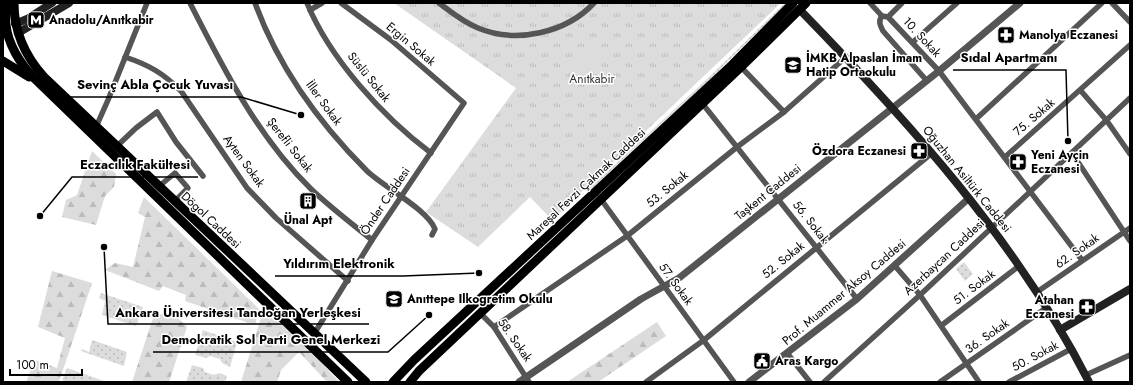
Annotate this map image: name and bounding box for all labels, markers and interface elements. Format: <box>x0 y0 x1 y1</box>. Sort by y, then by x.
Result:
metro station icon: Anadolu/Anıtkabir <box>26 10 46 30</box>
place label: Anadolu/Anıtkabir <box>48 11 154 29</box>
street label: 10. Sokak <box>899 13 946 62</box>
street label: Ergin Sokak <box>382 18 440 71</box>
pharmacy icon: Manolya Eczanesi <box>996 25 1016 45</box>
place label: Manolya Eczanesi <box>1019 26 1118 44</box>
callout: Sıdal Apartmanı <box>953 45 1066 70</box>
street label: Süslü Sokak <box>343 48 395 106</box>
text: Sıdal Apartmanı <box>961 48 1057 67</box>
place label: İMKB Alpaslan İmam Hatip Ortaokulu <box>806 49 922 81</box>
school or university icon: İMKB Alpaslan İmam Hatip Ortaokulu <box>783 55 803 75</box>
park label: Anıtkabir <box>569 70 616 88</box>
callout: Sevinç Abla Çocuk Yuvası <box>69 72 241 97</box>
text: Sevinç Abla Çocuk Yuvası <box>77 75 233 94</box>
street label: İller Sokak <box>301 77 347 130</box>
street label: 75. Sokak <box>1009 93 1059 140</box>
street label: Şerefli Sokak <box>263 114 318 177</box>
street label: Oğuzhan Asiltürk Caddesi <box>918 122 1016 236</box>
street label: Mareşal Fevzi Çakmak Caddesi <box>522 124 650 244</box>
street label: Ayten Sokak <box>219 131 270 192</box>
pharmacy icon: Özdora Eczanesi <box>909 141 929 161</box>
place label: Özdora Eczanesi <box>812 142 906 160</box>
place label: Yeni Ayçin Eczanesi <box>1030 146 1089 178</box>
callout: Eczacılık Fakültesi <box>72 152 198 177</box>
pharmacy icon: Yeni Ayçin Eczanesi <box>1008 152 1028 172</box>
text: Eczacılık Fakültesi <box>80 155 190 174</box>
street label: Taşkent Caddesi <box>731 160 805 224</box>
street label: Önder Caddesi <box>356 163 414 239</box>
street label: 53. Sokak <box>642 166 693 212</box>
street label: Dögol Caddesi <box>177 187 245 253</box>
building icon: Ünal Apt <box>298 191 318 211</box>
street label: 56. Sokak <box>788 197 834 248</box>
place label: Ünal Apt <box>284 211 333 229</box>
street label: Azerbaycan Caddesi <box>899 215 989 299</box>
street label: 62. Sokak <box>1051 229 1103 273</box>
street label: Prof. Muammer Aksoy Caddesi <box>778 235 910 349</box>
street label: 52. Sokak <box>758 237 809 283</box>
callout: Yıldırım Elektronik <box>275 251 403 276</box>
text: Yıldırım Elektronik <box>282 254 395 273</box>
street label: 57. Sokak <box>654 259 698 310</box>
street label: 51. Sokak <box>949 265 999 309</box>
school or university icon: Anıttepe Ilkogretim Okulu <box>384 289 404 309</box>
place label: Anıttepe Ilkogretim Okulu <box>406 290 553 308</box>
place label: Atahan Eczanesi <box>1026 291 1074 323</box>
pharmacy icon: Atahan Eczanesi <box>1077 297 1097 317</box>
callout: Ankara Üniversitesi Tandoğan Yerleşkesi <box>108 299 369 324</box>
text: Ankara Üniversitesi Tandoğan Yerleşkesi <box>114 303 361 322</box>
street label: 58. Sokak <box>493 314 537 366</box>
street label: 36. Sokak <box>961 314 1013 358</box>
callout: Demokratik Sol Parti Genel Merkezi <box>153 327 388 352</box>
text: Demokratik Sol Parti Genel Merkezi <box>162 330 380 349</box>
street label: 50. Sokak <box>1008 336 1062 376</box>
scale bar <box>10 351 82 377</box>
public building icon: Aras Kargo <box>752 351 772 371</box>
place label: Aras Kargo <box>774 352 838 370</box>
text: 100 m <box>16 356 49 374</box>

